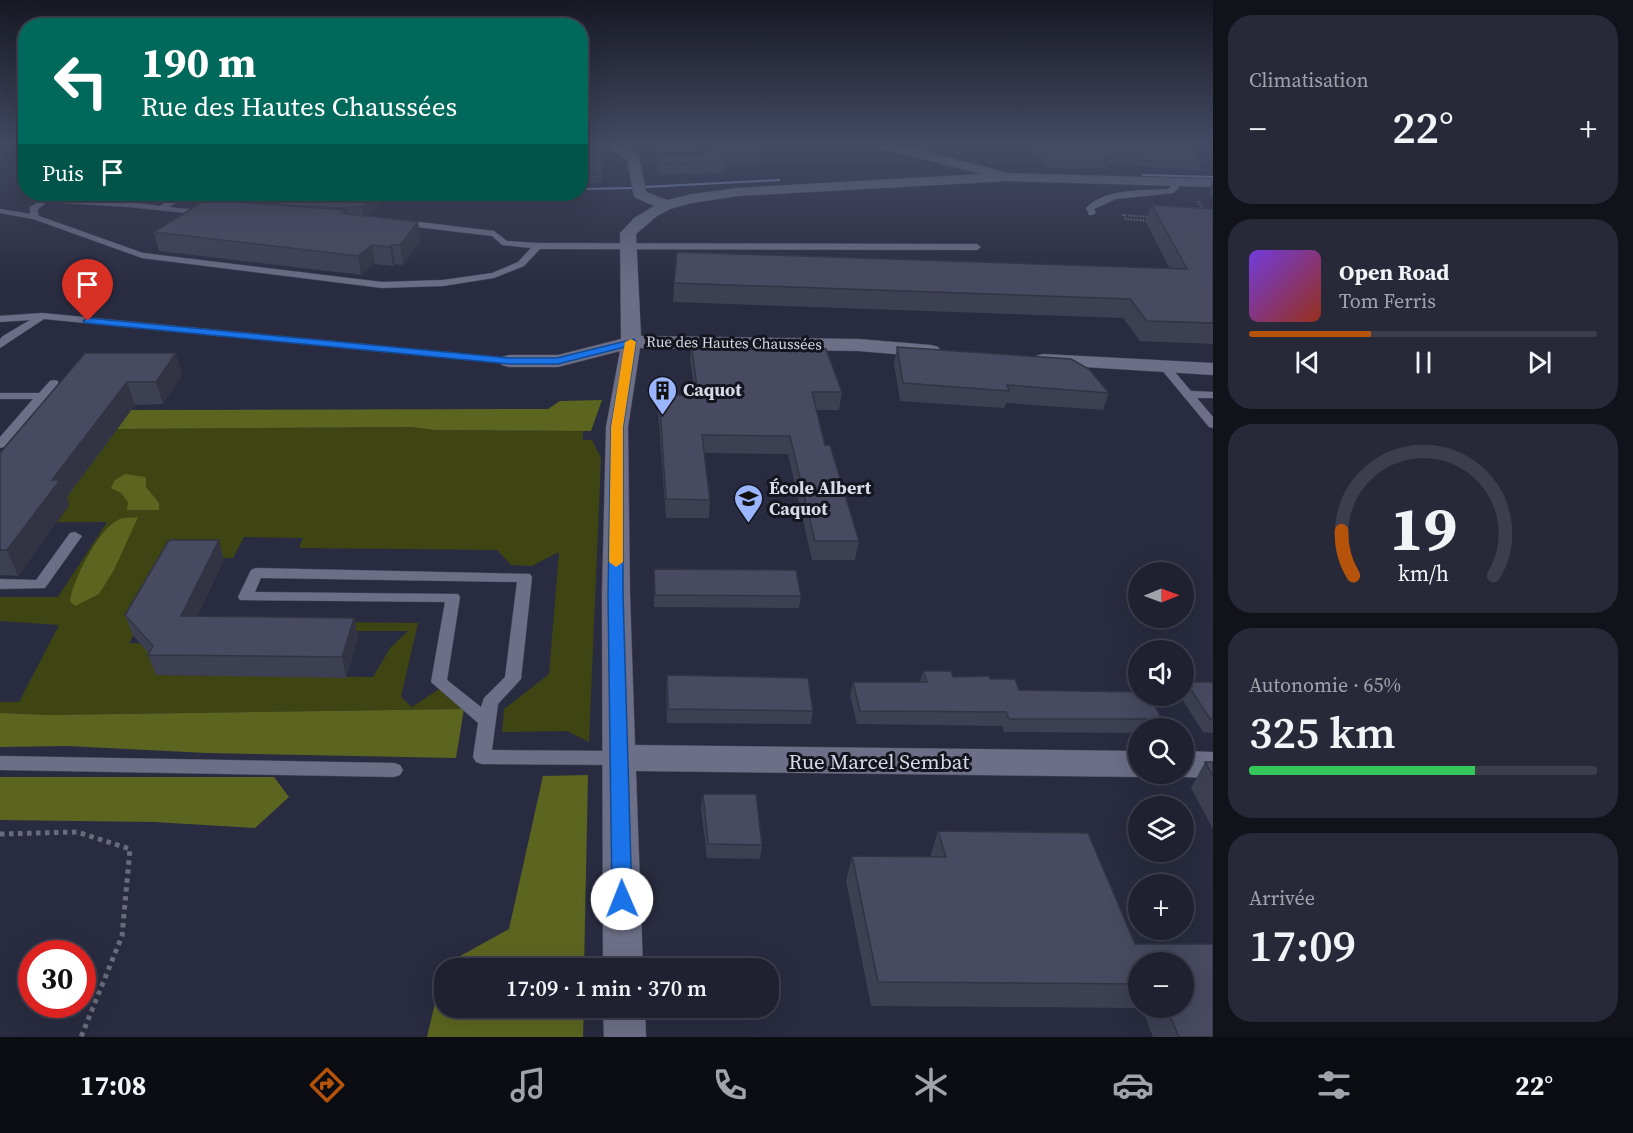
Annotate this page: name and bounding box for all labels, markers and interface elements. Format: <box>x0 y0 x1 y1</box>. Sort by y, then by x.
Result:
text: 190 m <box>141 33 256 91</box>
icon: left <box>42 42 120 120</box>
text: Climatisation <box>1249 66 1369 94</box>
text: Rue des Hautes Chaussées <box>141 88 457 125</box>
text: 22° <box>1392 96 1454 158</box>
text: − <box>1249 106 1267 151</box>
text: + <box>1580 106 1597 151</box>
icon: arrive <box>96 156 129 189</box>
text: Puis <box>42 158 84 188</box>
text: Open Road <box>1339 257 1449 287</box>
pin <box>62 259 113 321</box>
icon: arrive <box>71 268 104 301</box>
text: Tom Ferris <box>1339 287 1436 315</box>
street label: Rue des Hautes Chaussées <box>646 330 822 355</box>
icon: previous <box>1291 346 1324 379</box>
icon: pause <box>1407 346 1440 379</box>
icon: next <box>1523 346 1556 379</box>
building icon: Caquot <box>646 374 678 416</box>
place label: Caquot <box>683 377 742 402</box>
place label: École Albert Caquot <box>769 475 872 521</box>
school or university icon: École Albert Caquot <box>732 482 764 524</box>
text: 19 <box>1389 485 1457 571</box>
text: km/h <box>1397 559 1449 588</box>
north arrow <box>1128 562 1194 628</box>
map controls <box>1128 562 1194 1018</box>
button: sound <box>1128 640 1194 706</box>
text: Autonomie · 65% <box>1249 671 1401 699</box>
text: 325 km <box>1249 701 1396 763</box>
button: search <box>1128 718 1194 784</box>
street label: Rue Marcel Sembat <box>789 747 970 776</box>
button: layers <box>1128 796 1194 862</box>
position arrow <box>590 867 654 931</box>
button: + <box>1128 874 1194 940</box>
text: Arrivée <box>1249 884 1315 912</box>
text: 17:09 <box>1249 914 1356 976</box>
speed limit sign: 30 <box>18 940 96 1018</box>
button: − <box>1128 952 1194 1018</box>
text: 17:09 · 1 min · 370 m <box>506 973 707 1003</box>
icon: directions <box>306 1064 348 1106</box>
icon: music <box>507 1064 549 1106</box>
icon: phone <box>709 1064 751 1106</box>
icon: climate <box>910 1064 952 1106</box>
icon: car <box>1112 1064 1154 1106</box>
icon: filters <box>1313 1064 1355 1106</box>
text: 17:08 <box>80 1067 146 1104</box>
text: 22° <box>1515 1067 1553 1104</box>

